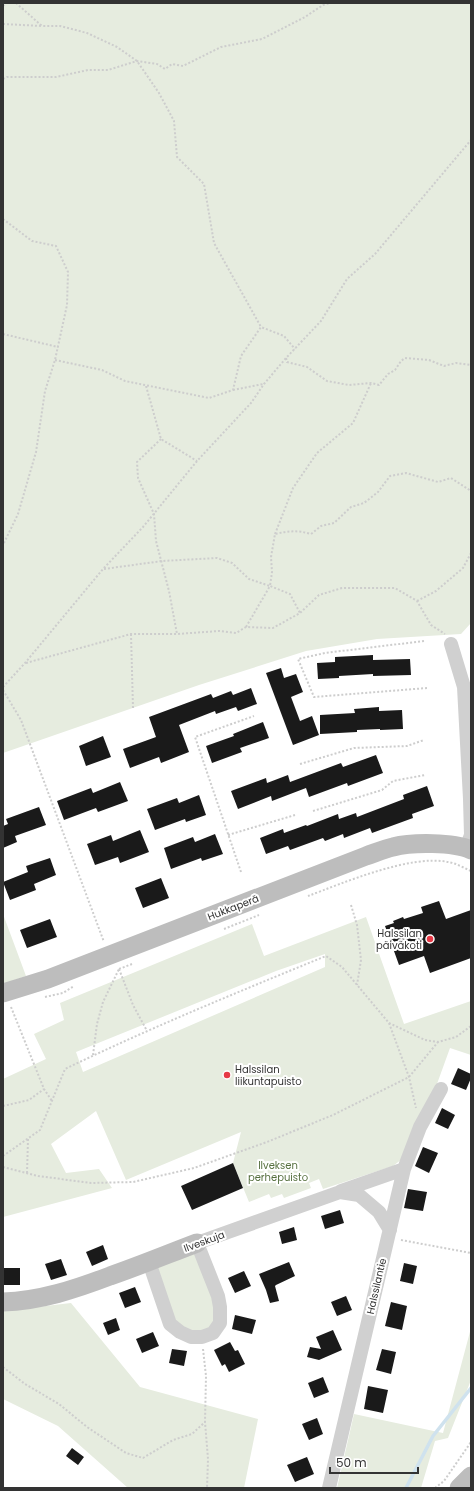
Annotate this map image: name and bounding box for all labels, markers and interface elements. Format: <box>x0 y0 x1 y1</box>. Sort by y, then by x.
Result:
street label: Hukkaperä <box>205 891 261 924</box>
place label: Halssilan päiväkoti <box>376 926 422 953</box>
marker: Halssilan päiväkoti <box>425 934 435 944</box>
place label: Halssilan liikuntapuisto <box>235 1062 302 1089</box>
marker: Halssilan liikuntapuisto <box>222 1070 232 1080</box>
park label: Ilveksen perhepuisto <box>248 1158 308 1185</box>
street label: Ilveskuja <box>182 1227 227 1256</box>
street label: Halssilantie <box>363 1257 390 1316</box>
scale bar <box>330 1449 418 1475</box>
text: 50 m <box>336 1454 367 1471</box>

